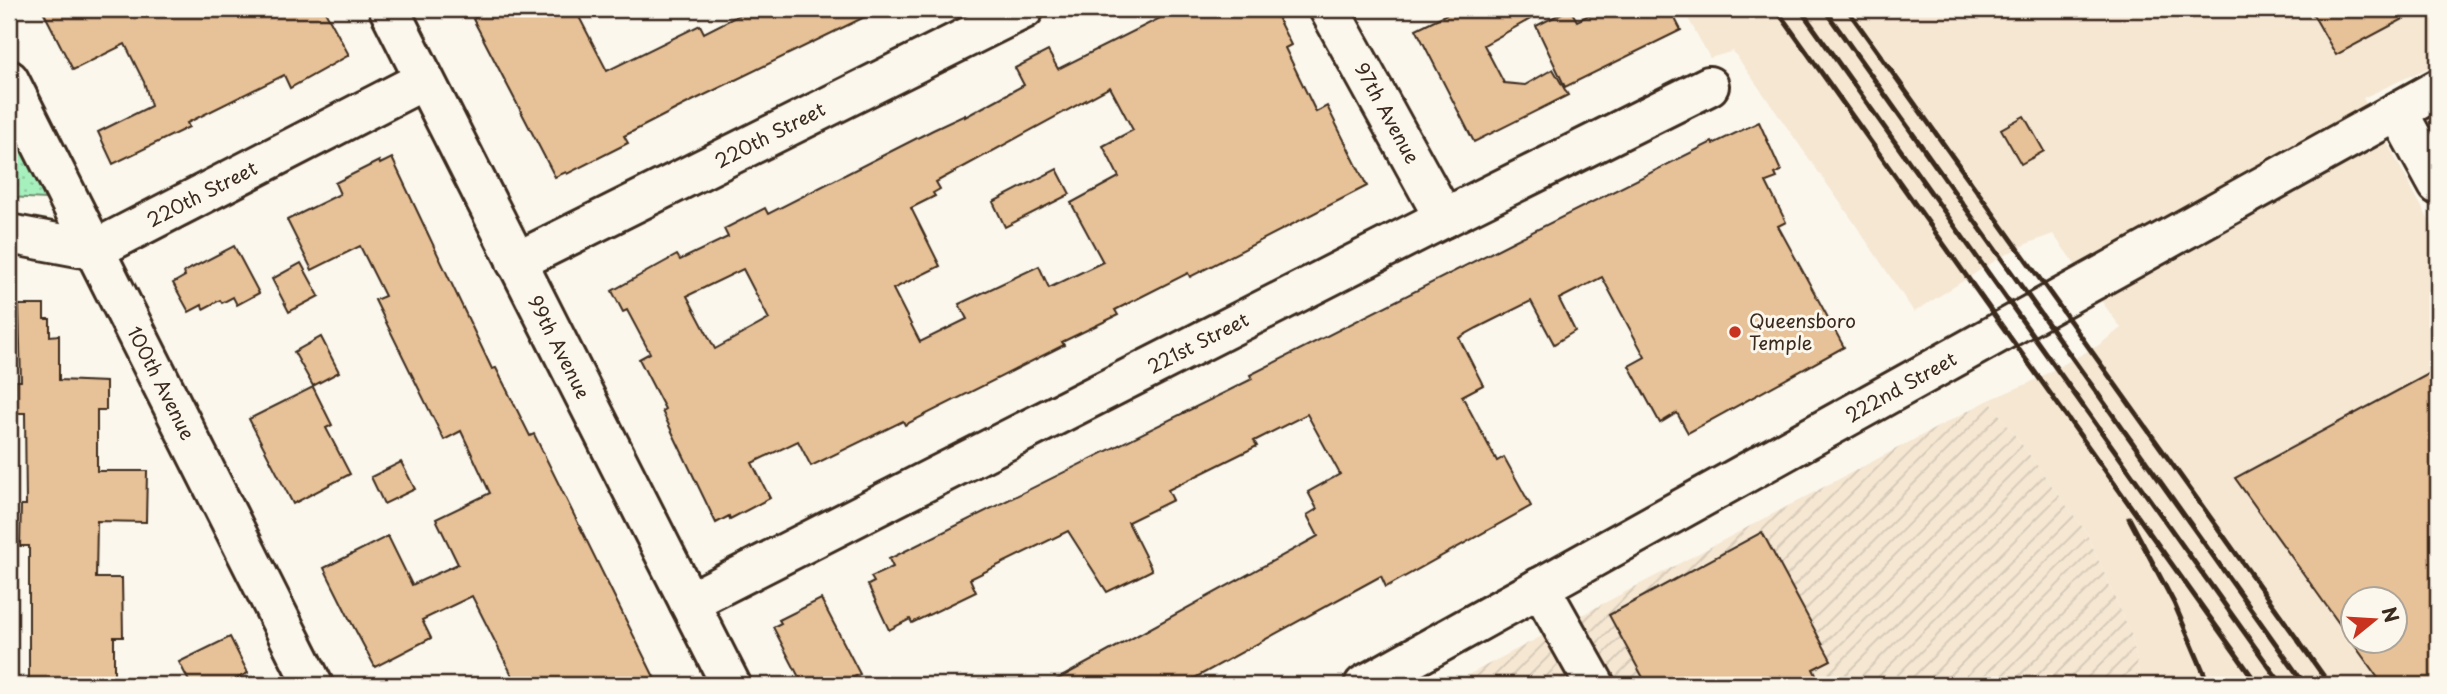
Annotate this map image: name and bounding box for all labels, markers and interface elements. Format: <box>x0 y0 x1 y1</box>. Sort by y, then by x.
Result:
street label: 97th Avenue <box>1349 57 1427 168</box>
street label: 220th Street <box>709 94 830 174</box>
street label: 220th Street <box>141 153 262 233</box>
street label: 99th Avenue <box>522 290 598 403</box>
street label: 221st Street <box>1142 304 1253 380</box>
place label: Queensboro Temple <box>1749 306 1856 356</box>
street label: 100th Avenue <box>121 321 203 444</box>
marker: Queensboro Temple <box>1727 324 1743 340</box>
street label: 222nd Street <box>1840 344 1962 428</box>
north arrow <box>2338 586 2408 656</box>
text: N <box>2375 603 2407 626</box>

